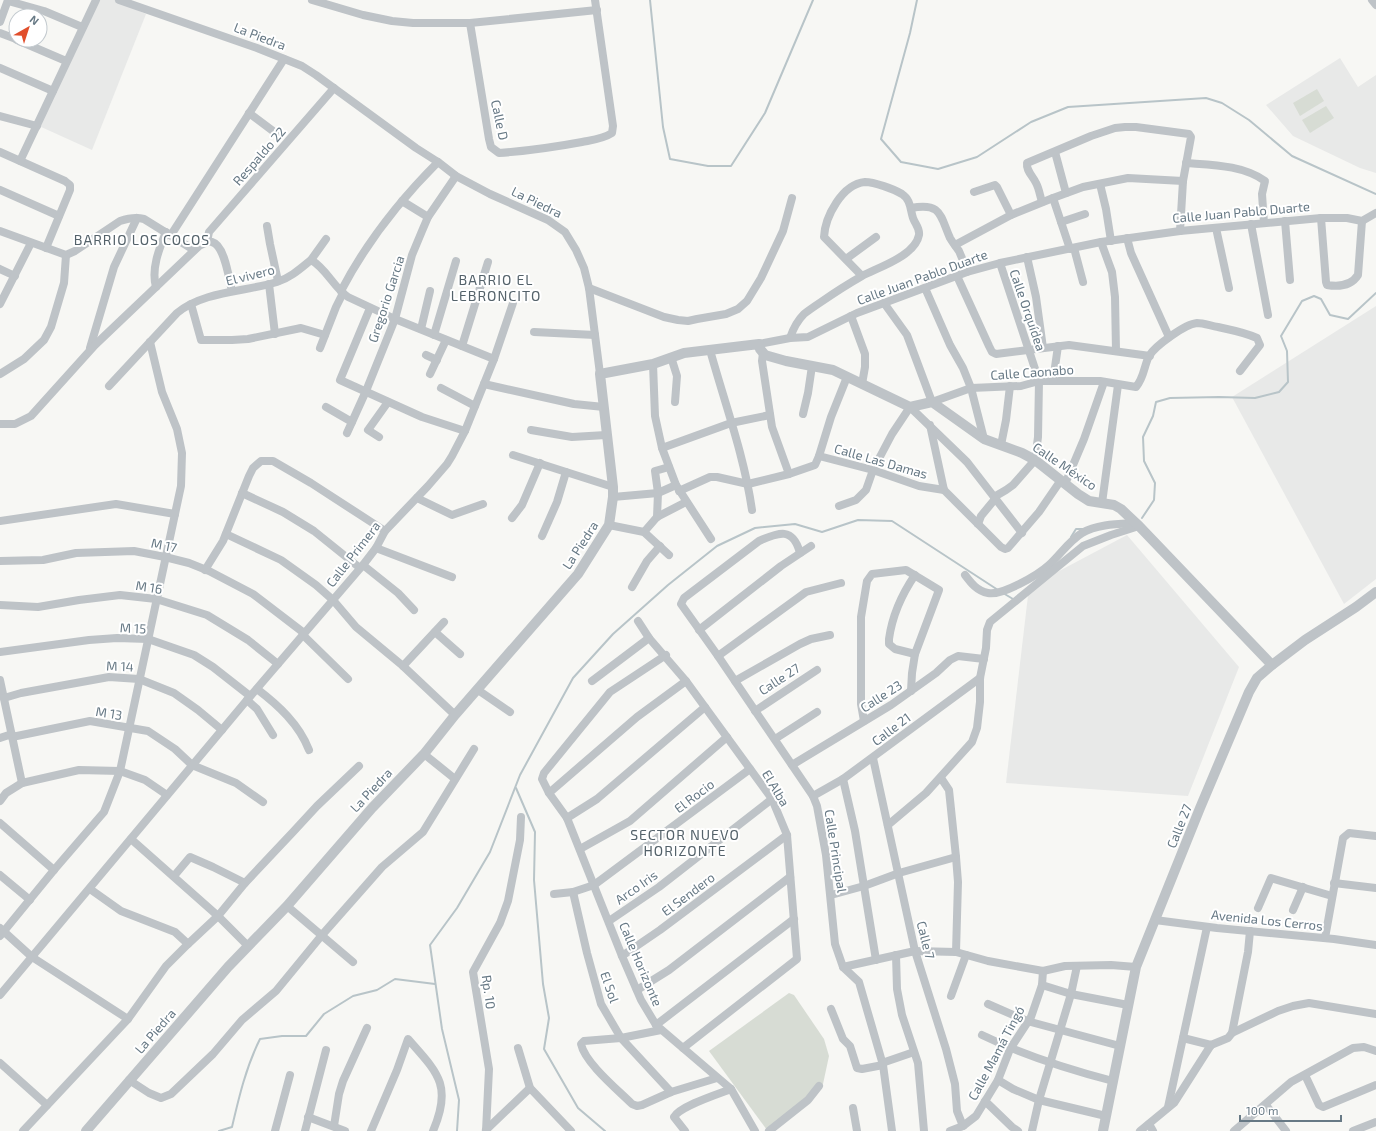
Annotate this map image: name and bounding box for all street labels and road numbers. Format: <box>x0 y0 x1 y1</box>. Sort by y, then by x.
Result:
street label: La Piedra <box>232 19 288 53</box>
street label: Calle D <box>488 98 512 142</box>
street label: Respaldo 22 <box>229 123 289 189</box>
street label: La Piedra <box>509 183 565 221</box>
street label: Calle Juan Pablo Duarte <box>1172 198 1310 226</box>
street label: Calle Juan Pablo Duarte <box>854 246 990 308</box>
street label: Gregorio Garcia <box>364 253 408 345</box>
street label: El vivero <box>224 261 276 289</box>
street label: Calle Orquídea <box>1007 267 1049 353</box>
street label: Calle Caonabo <box>990 361 1074 383</box>
street label: Calle México <box>1030 439 1100 493</box>
street label: Calle Las Damas <box>832 440 930 482</box>
street label: Calle Primera <box>322 518 384 590</box>
street label: La Piedra <box>558 518 602 572</box>
street label: M 17 <box>150 534 179 556</box>
street label: M 16 <box>134 577 164 597</box>
street label: M 15 <box>119 619 147 637</box>
street label: M 14 <box>106 658 134 674</box>
street label: Calle 27 <box>755 660 803 698</box>
street label: Calle 23 <box>857 677 905 715</box>
street label: M 13 <box>95 703 123 723</box>
street label: Calle 21 <box>868 709 914 749</box>
street label: La Piedra <box>347 765 395 815</box>
street label: El Alba <box>759 767 793 809</box>
street label: El Rocio <box>671 776 717 816</box>
street label: Calle 27 <box>1163 801 1195 850</box>
street label: Calle Principal <box>822 808 850 894</box>
street label: Arco Iris <box>612 867 660 907</box>
street label: El Sendero <box>658 869 718 919</box>
street label: Avenida Los Cerros <box>1210 906 1324 934</box>
street label: Calle Horizonte <box>616 919 666 1009</box>
street label: Calle 7 <box>914 919 939 961</box>
street label: El Sol <box>597 969 623 1005</box>
street label: Rp. 10 <box>479 974 499 1010</box>
street label: Calle Mamá Tingó <box>964 1003 1028 1103</box>
street label: La Piedra <box>131 1005 179 1057</box>

